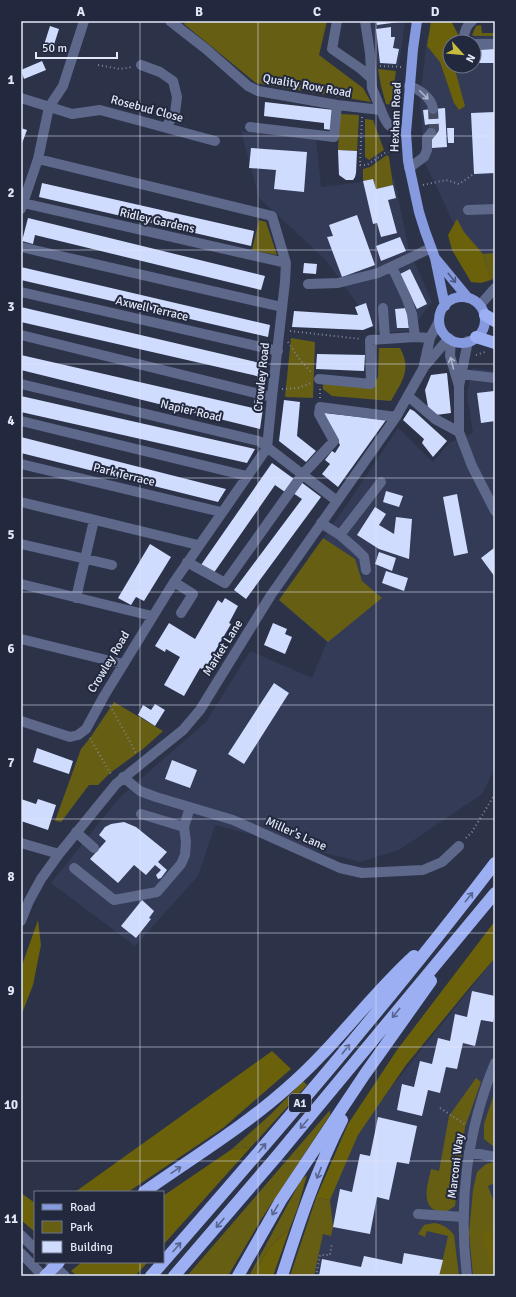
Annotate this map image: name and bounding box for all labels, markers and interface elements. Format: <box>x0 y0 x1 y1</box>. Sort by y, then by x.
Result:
text: A <box>77 4 86 20</box>
text: B <box>195 4 203 20</box>
text: C <box>313 4 321 20</box>
text: D <box>431 4 440 20</box>
scale bar <box>36 34 117 60</box>
north arrow <box>442 34 482 74</box>
text: 50 m <box>42 41 67 56</box>
text: N <box>463 52 478 65</box>
street label: Quality Row Road <box>261 71 353 101</box>
text: 1 <box>7 72 15 88</box>
street label: Hexham Road <box>387 82 405 152</box>
one-way arrow <box>419 90 428 100</box>
street label: Rosebud Close <box>109 92 185 126</box>
text: 2 <box>7 185 15 201</box>
street label: Ridley Gardens <box>118 205 196 237</box>
one-way arrow <box>448 272 456 283</box>
street label: Axwell Terrace <box>114 293 190 325</box>
text: 3 <box>7 299 15 315</box>
street label: Crowley Road <box>251 342 273 412</box>
one-way arrow <box>447 357 455 370</box>
street label: Napier Road <box>159 397 223 425</box>
text: 4 <box>7 413 15 429</box>
street label: Park Terrace <box>92 460 156 490</box>
text: 5 <box>7 527 15 543</box>
street label: Market Lane <box>200 617 246 679</box>
street label: Crowley Road <box>85 628 133 696</box>
text: 6 <box>7 641 15 657</box>
text: 7 <box>7 755 15 771</box>
street label: Miller's Lane <box>263 814 329 854</box>
text: 8 <box>7 869 15 885</box>
one-way arrow <box>464 892 473 903</box>
text: 9 <box>7 983 15 999</box>
one-way arrow <box>392 1008 401 1019</box>
one-way arrow <box>341 1043 350 1054</box>
road number: A1 <box>289 1094 311 1112</box>
text: 10 <box>4 1097 18 1113</box>
one-way arrow <box>300 1119 309 1129</box>
street label: Marconi Way <box>445 1132 467 1199</box>
one-way arrow <box>257 1143 266 1153</box>
one-way arrow <box>170 1166 181 1174</box>
one-way arrow <box>314 1166 322 1178</box>
legend <box>34 1191 164 1263</box>
text: Road <box>70 1200 96 1215</box>
one-way arrow <box>271 1204 279 1216</box>
text: 11 <box>4 1211 18 1227</box>
one-way arrow <box>216 1218 225 1228</box>
text: Park <box>70 1220 93 1235</box>
text: Building <box>70 1240 113 1255</box>
one-way arrow <box>172 1241 181 1252</box>

